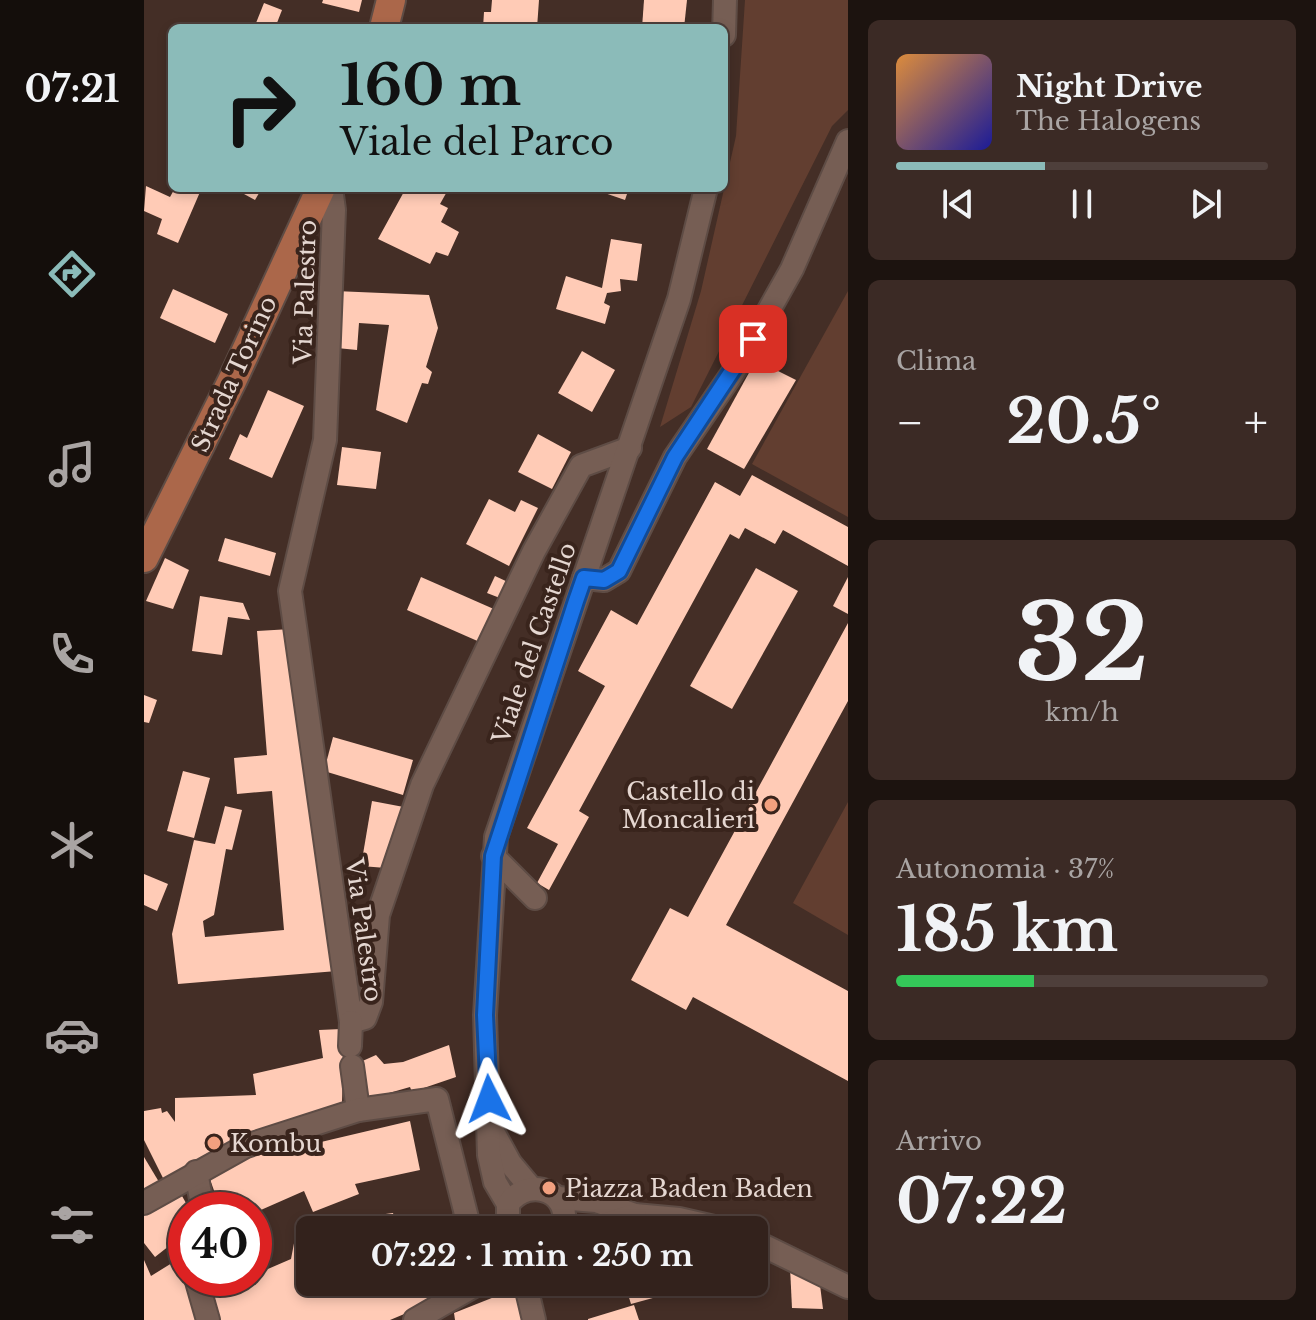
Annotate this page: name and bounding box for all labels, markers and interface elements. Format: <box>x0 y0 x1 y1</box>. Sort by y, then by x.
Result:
text: 160 m <box>340 51 521 120</box>
icon: right <box>208 56 312 160</box>
text: 07:21 <box>24 67 120 112</box>
text: Night Drive <box>1016 68 1202 105</box>
text: The Halogens <box>1016 105 1201 137</box>
text: Viale del Parco <box>340 120 614 165</box>
icon: previous <box>936 182 980 226</box>
icon: pause <box>1060 182 1104 226</box>
icon: next <box>1184 182 1228 226</box>
street label: Via Palestro <box>288 219 322 366</box>
icon: directions <box>44 246 100 302</box>
street label: Strada Torino <box>185 291 283 457</box>
pin <box>719 305 787 373</box>
icon: arrive <box>731 317 775 361</box>
text: Clima <box>896 345 976 377</box>
text: 20.5° <box>1007 385 1161 459</box>
text: − <box>896 395 924 450</box>
text: + <box>1244 395 1268 450</box>
icon: music <box>44 436 100 492</box>
street label: Viale del Castello <box>486 539 582 748</box>
text: 32 <box>1015 579 1149 708</box>
icon: phone <box>44 626 100 682</box>
text: km/h <box>1045 696 1119 728</box>
place label: Castello di Moncalieri <box>622 777 755 834</box>
marker: Castello di Moncalieri <box>762 796 780 814</box>
icon: climate <box>44 817 100 873</box>
text: Autonomia · 37% <box>896 853 1115 885</box>
street label: Via Palestro <box>339 855 388 1004</box>
text: 185 km <box>896 893 1118 967</box>
icon: car <box>44 1007 100 1063</box>
position arrow <box>447 1057 531 1141</box>
text: Arrivo <box>896 1125 982 1157</box>
place label: Kombu <box>230 1129 321 1158</box>
marker: Kombu <box>205 1134 223 1152</box>
text: 07:22 <box>896 1165 1067 1239</box>
place label: Piazza Baden Baden <box>565 1174 813 1203</box>
marker: Piazza Baden Baden <box>540 1179 558 1197</box>
speed limit sign: 40 <box>168 1192 272 1296</box>
icon: filters <box>44 1197 100 1253</box>
text: 07:22 · 1 min · 250 m <box>371 1237 693 1274</box>

